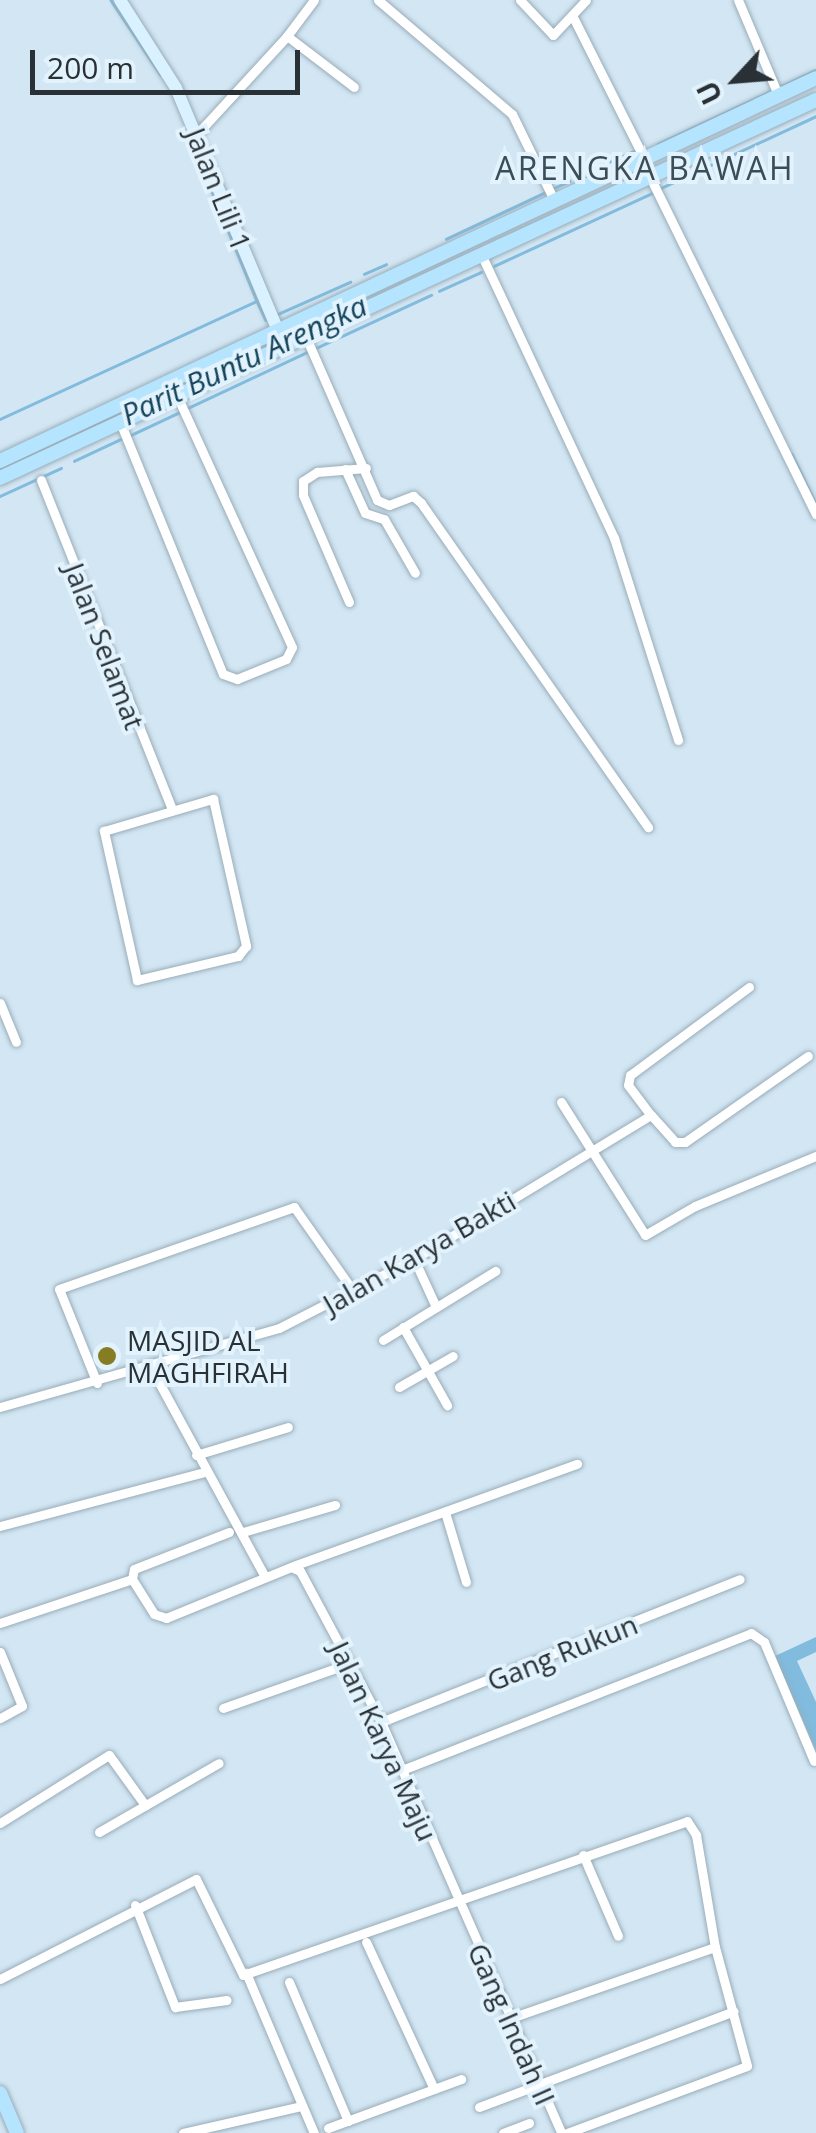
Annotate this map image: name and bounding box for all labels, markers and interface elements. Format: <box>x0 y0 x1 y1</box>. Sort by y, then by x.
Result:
scale bar <box>35 30 305 92</box>
north arrow <box>686 30 786 130</box>
text: 200 m <box>47 47 134 88</box>
text: U <box>687 75 731 111</box>
street label: Jalan Lili 1 <box>179 123 259 255</box>
district label: ARENGKA BAWAH <box>495 149 795 187</box>
water label: Parit Buntu Arengka <box>116 287 372 433</box>
street label: Jalan Selamat <box>58 558 152 734</box>
street label: Jalan Karya Bakti <box>317 1183 521 1321</box>
place label: MASJID AL MAGHFIRAH <box>127 1323 289 1389</box>
marker: MASJID AL MAGHFIRAH <box>96 1345 118 1367</box>
street label: Gang Rukun <box>482 1607 642 1697</box>
street label: Jalan Karya Maju <box>323 1636 445 1846</box>
street label: Gang Indah II <box>461 1938 563 2110</box>

